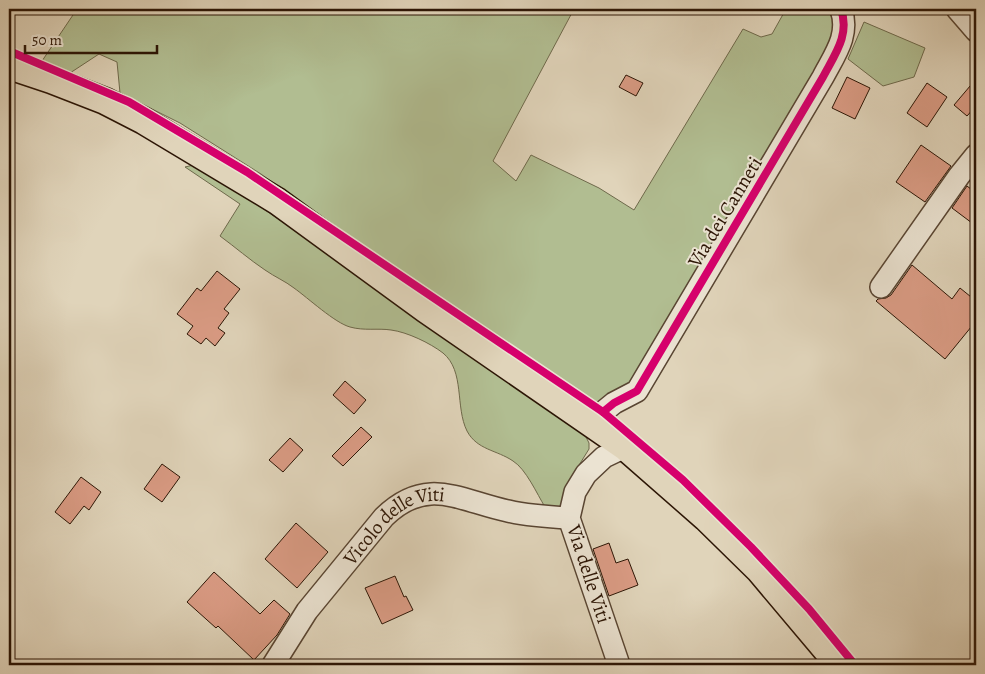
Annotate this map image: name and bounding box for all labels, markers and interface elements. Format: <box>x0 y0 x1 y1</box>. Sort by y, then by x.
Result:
scale bar <box>25 22 158 54</box>
text: 50 m <box>32 30 62 50</box>
street label: Via dei Canneti <box>681 152 769 273</box>
street label: Vicolo delle Viti <box>336 480 446 571</box>
street label: Via delle Viti <box>560 520 618 627</box>

